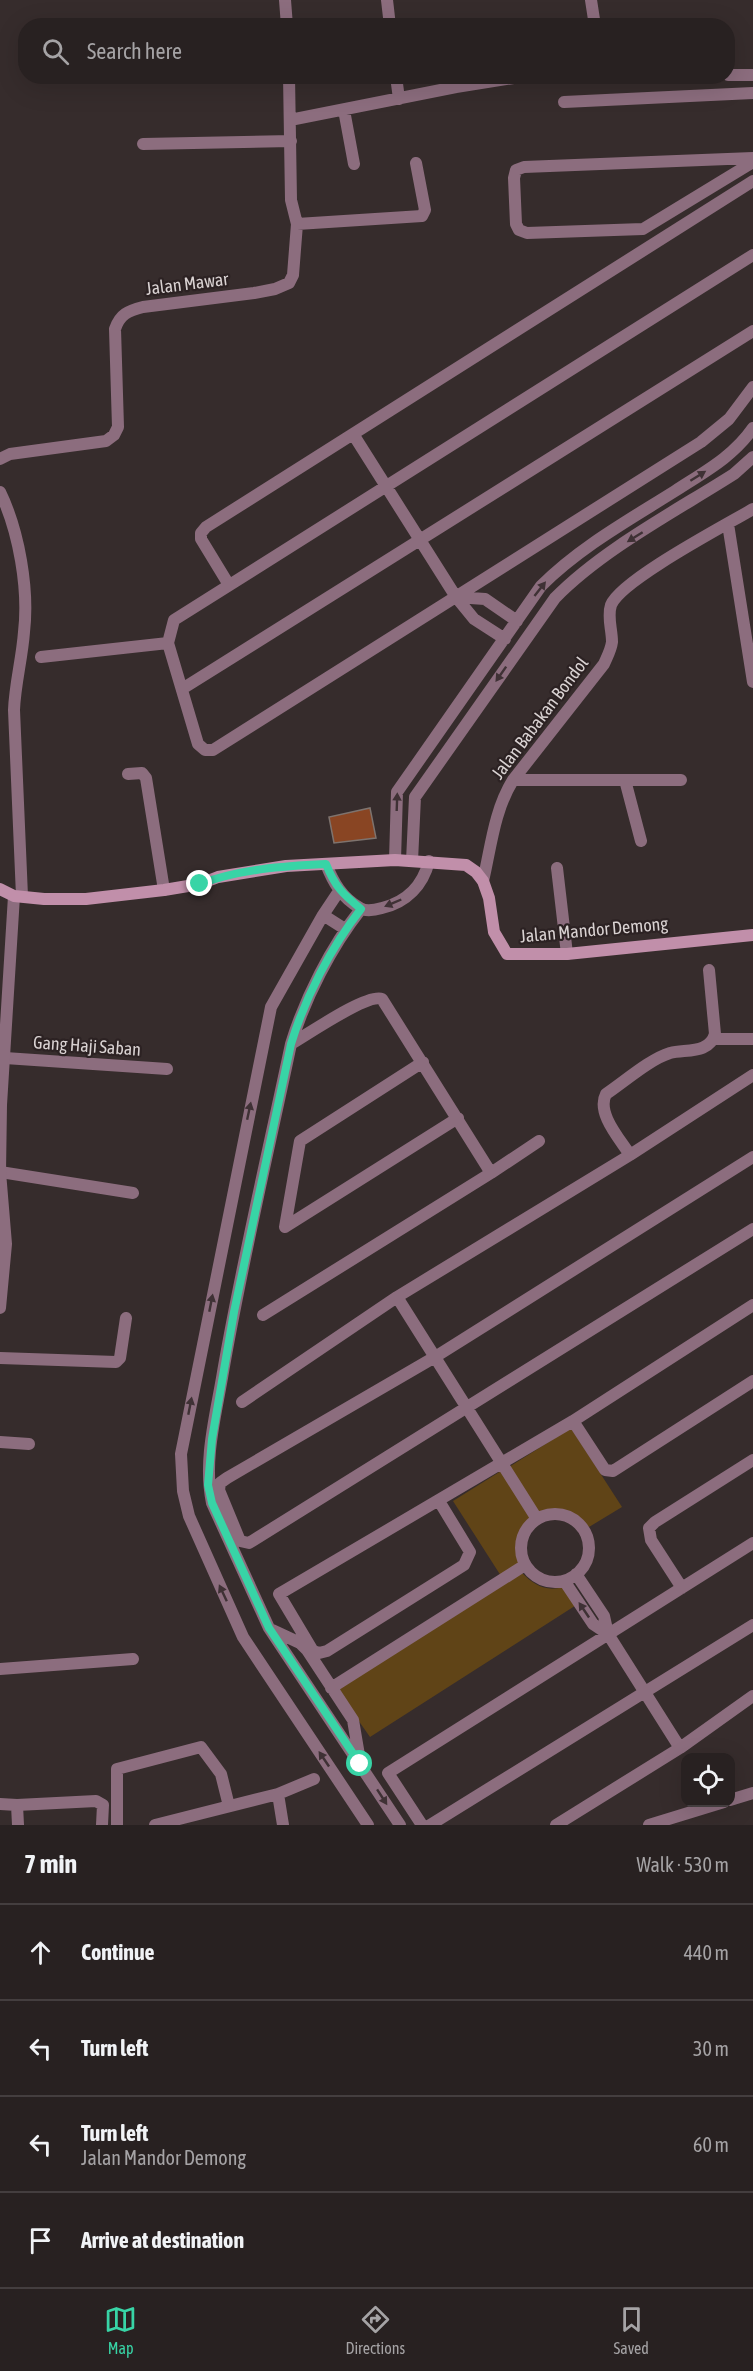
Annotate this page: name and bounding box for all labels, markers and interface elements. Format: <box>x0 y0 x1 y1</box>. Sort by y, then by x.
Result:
search box <box>18 18 735 84</box>
icon: search <box>39 35 72 68</box>
text: Search here <box>87 38 182 64</box>
street label: Jalan Mawar <box>144 268 230 299</box>
one-way arrow <box>690 471 706 482</box>
one-way arrow <box>627 531 643 542</box>
one-way arrow <box>534 581 547 597</box>
street label: Jalan Babakan Bondol <box>487 652 592 783</box>
one-way arrow <box>495 666 507 682</box>
one-way arrow <box>392 792 401 811</box>
route end <box>186 870 212 896</box>
one-way arrow <box>384 898 402 908</box>
street label: Jalan Mandor Demong <box>519 913 669 946</box>
street label: Gang Haji Saban <box>32 1031 142 1060</box>
one-way arrow <box>245 1102 254 1121</box>
one-way arrow <box>207 1293 216 1312</box>
one-way arrow <box>186 1397 195 1416</box>
one-way arrow <box>218 1584 227 1601</box>
one-way arrow <box>578 1603 590 1619</box>
route start <box>346 1750 372 1776</box>
one-way arrow <box>319 1751 330 1767</box>
map controls <box>681 1753 735 1807</box>
button: locate <box>681 1753 735 1807</box>
one-way arrow <box>376 1789 387 1805</box>
text: 7 min <box>24 1849 77 1879</box>
text: Walk · 530 m <box>637 1853 729 1876</box>
icon: ahead <box>24 1936 57 1969</box>
text: Continue <box>81 1939 155 1965</box>
text: 440 m <box>684 1941 729 1964</box>
icon: left <box>24 2032 57 2065</box>
text: Turn left <box>81 2035 148 2061</box>
text: 30 m <box>693 2037 729 2060</box>
text: Turn left <box>81 2120 148 2146</box>
icon: left <box>24 2128 57 2161</box>
text: 60 m <box>693 2133 729 2156</box>
text: Jalan Mandor Demong <box>81 2146 246 2169</box>
icon: arrive <box>24 2224 57 2257</box>
text: Arrive at destination <box>81 2227 244 2253</box>
tab: Map <box>104 2303 137 2357</box>
tab: Directions <box>345 2303 405 2357</box>
tab: Saved <box>613 2303 649 2357</box>

